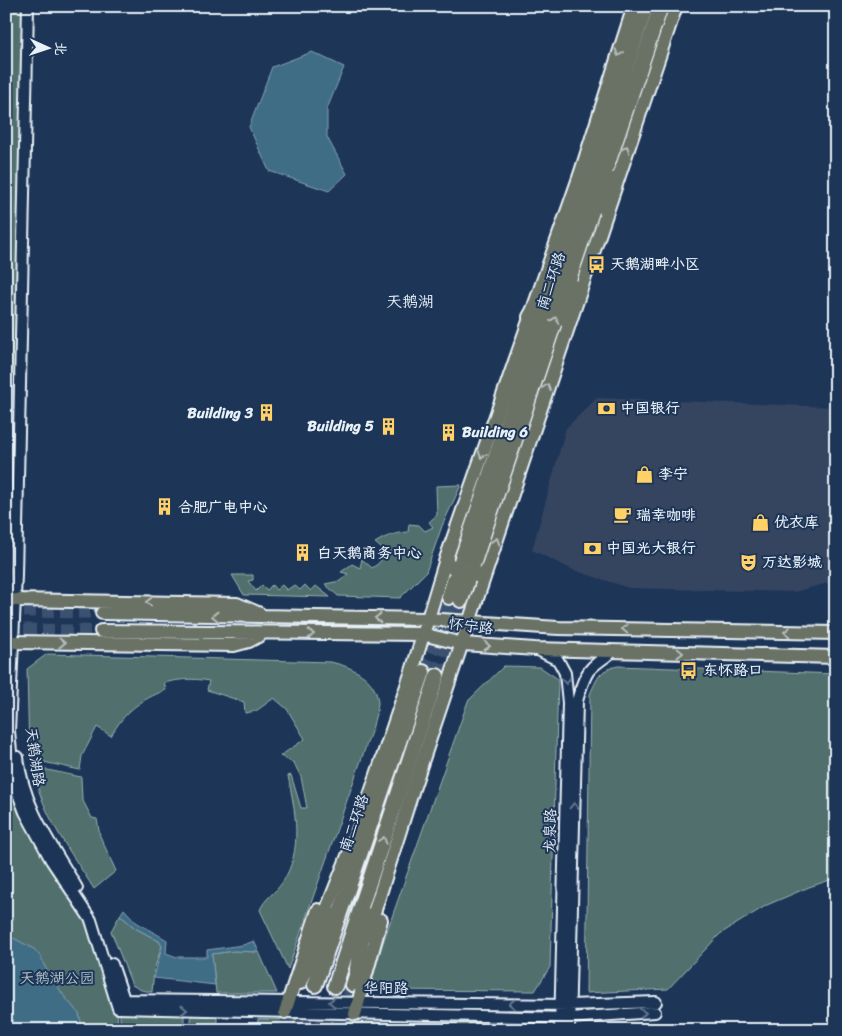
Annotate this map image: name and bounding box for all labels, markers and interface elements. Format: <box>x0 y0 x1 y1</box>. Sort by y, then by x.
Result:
north arrow <box>22 22 72 72</box>
text: 北 <box>48 41 73 56</box>
one-way arrow <box>615 48 625 56</box>
one-way arrow <box>620 146 630 154</box>
street label: 南二环路 <box>529 248 573 314</box>
place label: 天鹅湖畔小区 <box>610 251 700 277</box>
bus stop icon: 天鹅湖畔小区 <box>586 254 606 274</box>
district label: 天鹅湖 <box>386 287 434 316</box>
one-way arrow <box>549 316 559 325</box>
one-way arrow <box>542 383 552 391</box>
place label: 中国银行 <box>620 395 680 421</box>
bank icon: 中国银行 <box>596 398 616 418</box>
place label: Building 3 <box>187 400 254 426</box>
building icon: Building 3 <box>257 403 277 423</box>
place label: Building 5 <box>307 413 374 439</box>
building icon: Building 5 <box>378 416 398 436</box>
place label: Building 6 <box>462 419 529 445</box>
building icon: Building 6 <box>438 422 458 442</box>
one-way arrow <box>478 450 488 459</box>
place label: 李宁 <box>658 461 688 487</box>
shop icon: 李宁 <box>634 464 654 484</box>
place label: 合肥广电中心 <box>178 494 268 520</box>
building icon: 合肥广电中心 <box>154 497 174 517</box>
place label: 瑞幸咖啡 <box>636 502 696 528</box>
cafe icon: 瑞幸咖啡 <box>612 505 632 525</box>
place label: 优衣库 <box>774 509 819 535</box>
shop icon: 优衣库 <box>750 512 770 532</box>
place label: 中国光大银行 <box>606 535 696 561</box>
one-way arrow <box>490 537 500 546</box>
bank icon: 中国光大银行 <box>582 538 602 558</box>
place label: 白天鹅商务中心 <box>317 540 422 566</box>
building icon: 白天鹅商务中心 <box>293 543 313 563</box>
place label: 万达影城 <box>762 549 822 575</box>
theatre icon: 万达影城 <box>738 552 758 572</box>
one-way arrow <box>145 597 153 608</box>
street label: 怀宁路 <box>447 610 495 642</box>
one-way arrow <box>211 611 219 621</box>
one-way arrow <box>374 613 382 623</box>
one-way arrow <box>620 624 628 634</box>
one-way arrow <box>783 627 790 637</box>
one-way arrow <box>308 629 316 639</box>
one-way arrow <box>58 638 66 648</box>
one-way arrow <box>483 640 491 651</box>
one-way arrow <box>677 648 685 658</box>
place label: 东怀路口 <box>703 657 763 683</box>
bus stop icon: 东怀路口 <box>679 660 699 680</box>
one-way arrow <box>560 678 571 686</box>
street label: 天鹅湖路 <box>18 725 52 789</box>
street label: 南二环路 <box>332 790 376 856</box>
one-way arrow <box>569 802 580 810</box>
street label: 龙泉路 <box>537 808 563 854</box>
one-way arrow <box>378 836 388 845</box>
park label: 天鹅湖公园 <box>19 965 95 991</box>
street label: 华阳路 <box>363 975 409 1001</box>
one-way arrow <box>328 997 336 1007</box>
one-way arrow <box>508 999 516 1009</box>
one-way arrow <box>180 1005 188 1015</box>
one-way arrow <box>639 1008 647 1019</box>

